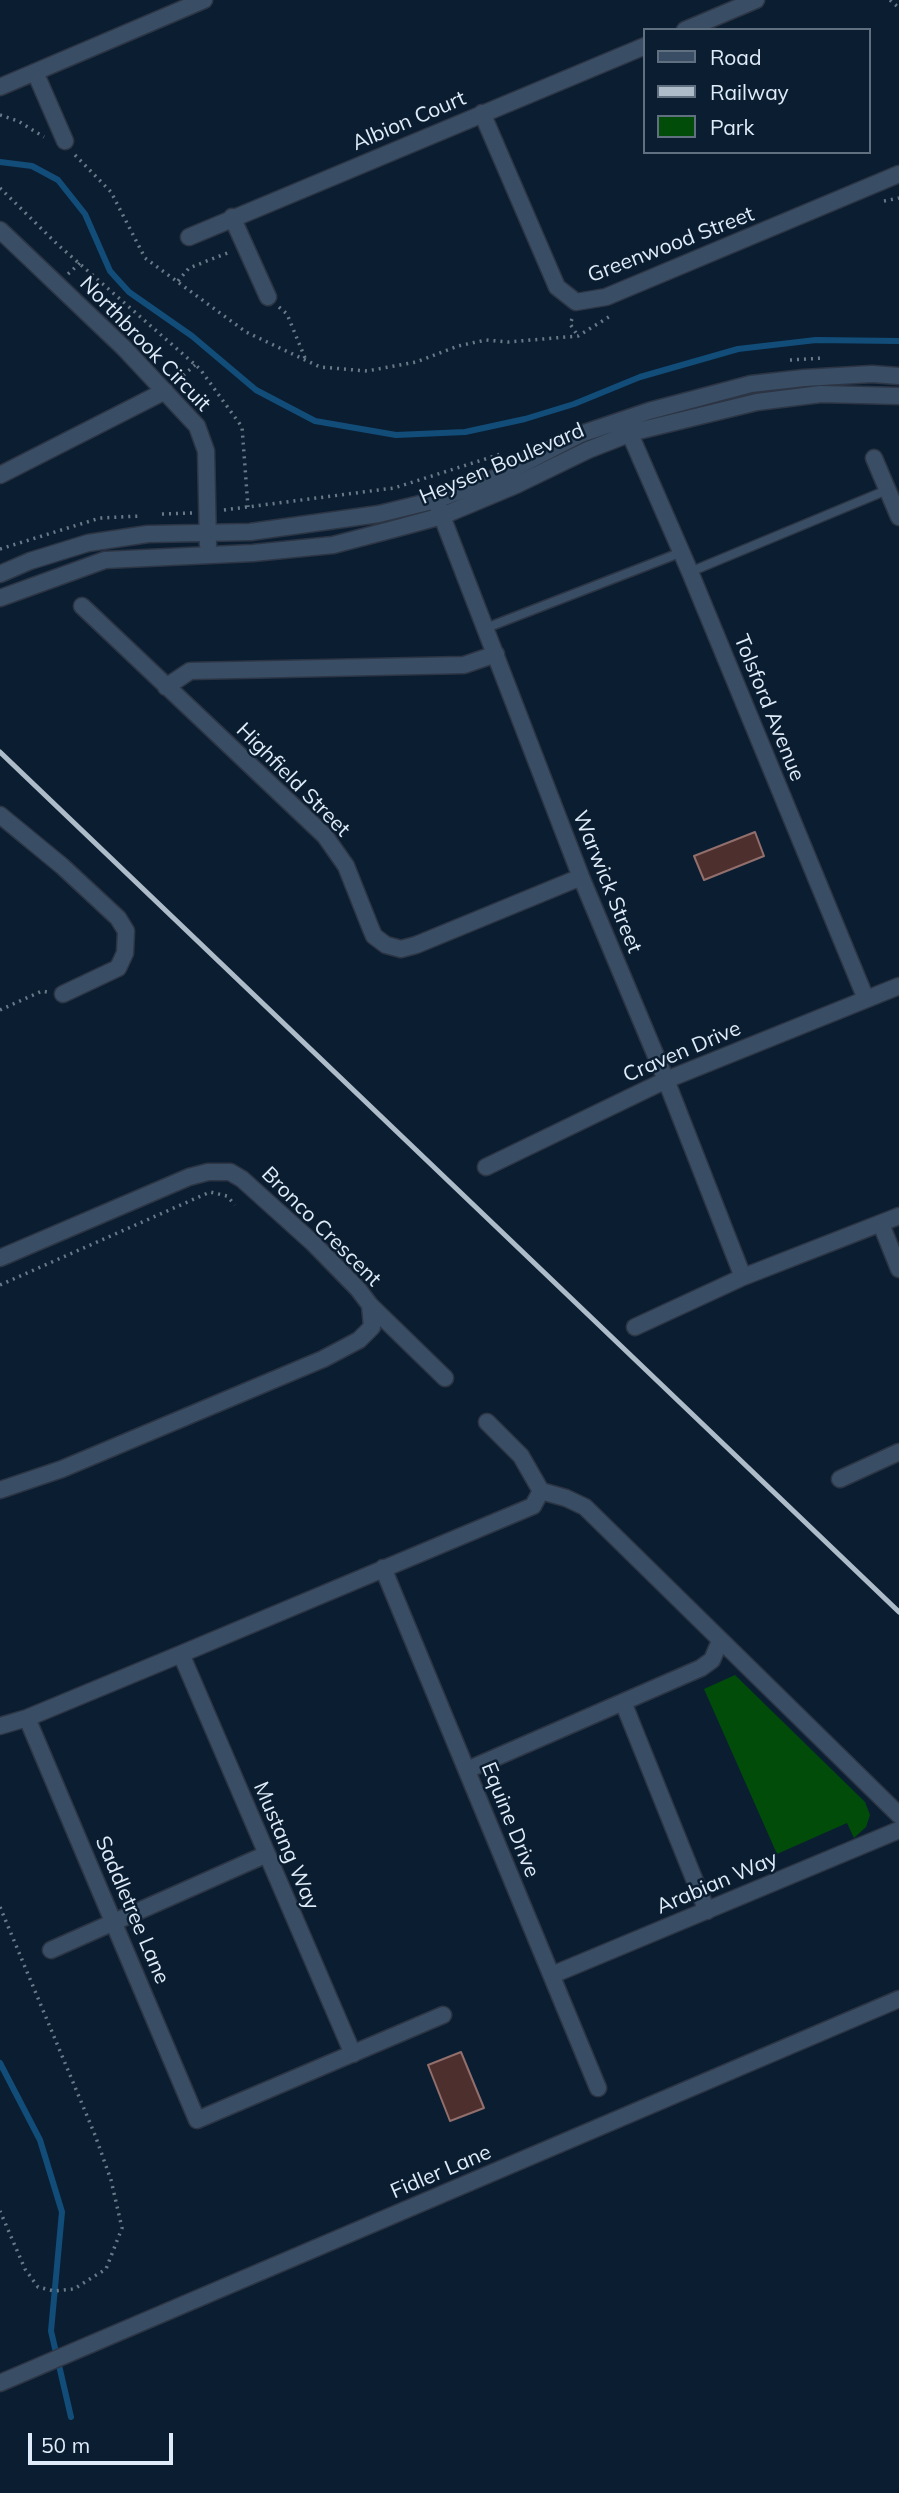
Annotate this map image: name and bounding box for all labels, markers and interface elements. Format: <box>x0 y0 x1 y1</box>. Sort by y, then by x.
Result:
legend <box>643 28 871 154</box>
text: Road <box>710 44 761 70</box>
text: Railway <box>710 79 789 105</box>
street label: Albion Court <box>348 86 470 156</box>
text: Park <box>710 114 754 140</box>
street label: Greenwood Street <box>584 202 758 288</box>
street label: Northbrook Circuit <box>74 271 216 417</box>
street label: Heysen Boulevard <box>416 418 588 510</box>
street label: Tolsford Avenue <box>728 631 810 785</box>
street label: Highfield Street <box>231 718 355 842</box>
street label: Warwick Street <box>567 807 647 957</box>
street label: Craven Drive <box>619 1016 745 1088</box>
street label: Bronco Crescent <box>256 1162 386 1292</box>
street label: Equine Drive <box>475 1759 545 1881</box>
street label: Mustang Way <box>248 1778 324 1914</box>
street label: Saddletree Lane <box>89 1832 175 1988</box>
street label: Arabian Way <box>653 1846 781 1920</box>
street label: Fidler Lane <box>387 2140 495 2204</box>
scale bar <box>32 2420 177 2464</box>
text: 50 m <box>41 2432 90 2458</box>

